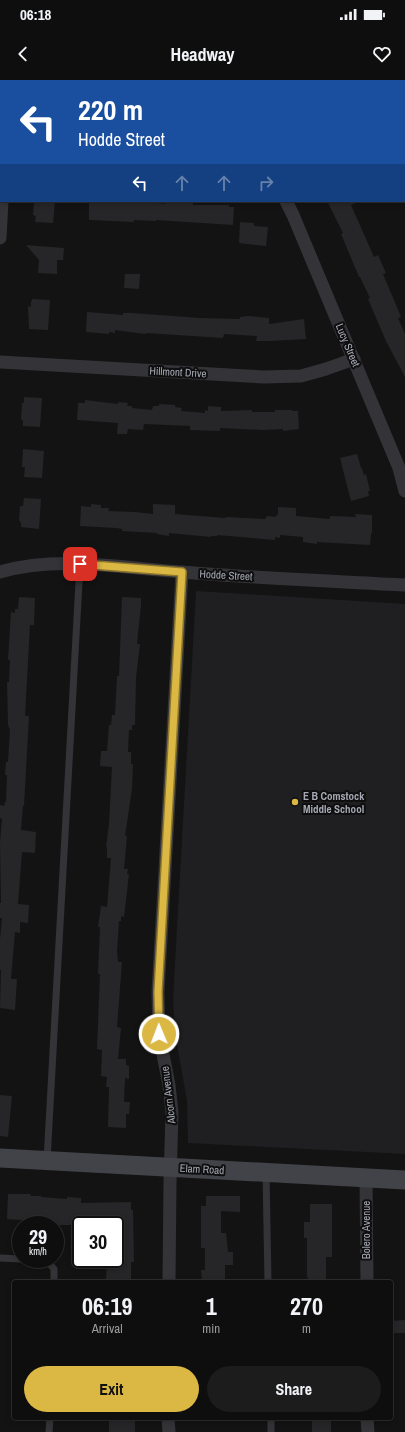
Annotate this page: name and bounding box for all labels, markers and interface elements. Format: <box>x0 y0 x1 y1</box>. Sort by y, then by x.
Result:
text: 06:18 <box>20 4 51 25</box>
text: Headway <box>171 42 235 67</box>
icon: back <box>12 43 34 65</box>
icon: heart <box>371 43 393 65</box>
text: 220 m <box>78 91 143 129</box>
icon: left <box>12 96 64 148</box>
text: Hodde Street <box>78 127 165 152</box>
icon: left <box>129 172 151 194</box>
icon: ahead <box>171 172 193 194</box>
icon: ahead <box>213 172 235 194</box>
icon: right <box>255 172 277 194</box>
street label: Lucy Street <box>333 321 364 369</box>
street label: Hillmont Drive <box>149 364 207 380</box>
pin <box>63 547 97 581</box>
icon: arrive <box>69 553 91 575</box>
street label: Hodde Street <box>199 567 253 583</box>
place label: E B Comstock Middle School <box>303 789 365 816</box>
marker: E B Comstock Middle School <box>290 797 300 807</box>
position arrow <box>138 1013 180 1055</box>
street label: Alcorn Avenue <box>158 1065 179 1126</box>
street label: Elam Road <box>179 1161 225 1177</box>
street label: Bolero Avenue <box>359 1201 373 1259</box>
speed limit sign: 30 <box>72 1216 124 1268</box>
text: 29 <box>29 1223 47 1250</box>
text: km/h <box>29 1245 47 1258</box>
text: 06:19 <box>82 1290 132 1322</box>
text: 1 <box>206 1290 217 1322</box>
text: 270 <box>290 1290 323 1322</box>
text: Arrival <box>92 1320 123 1337</box>
text: min <box>202 1320 220 1337</box>
text: m <box>302 1320 311 1337</box>
button: Exit <box>24 1366 199 1412</box>
button: Share <box>207 1366 381 1412</box>

